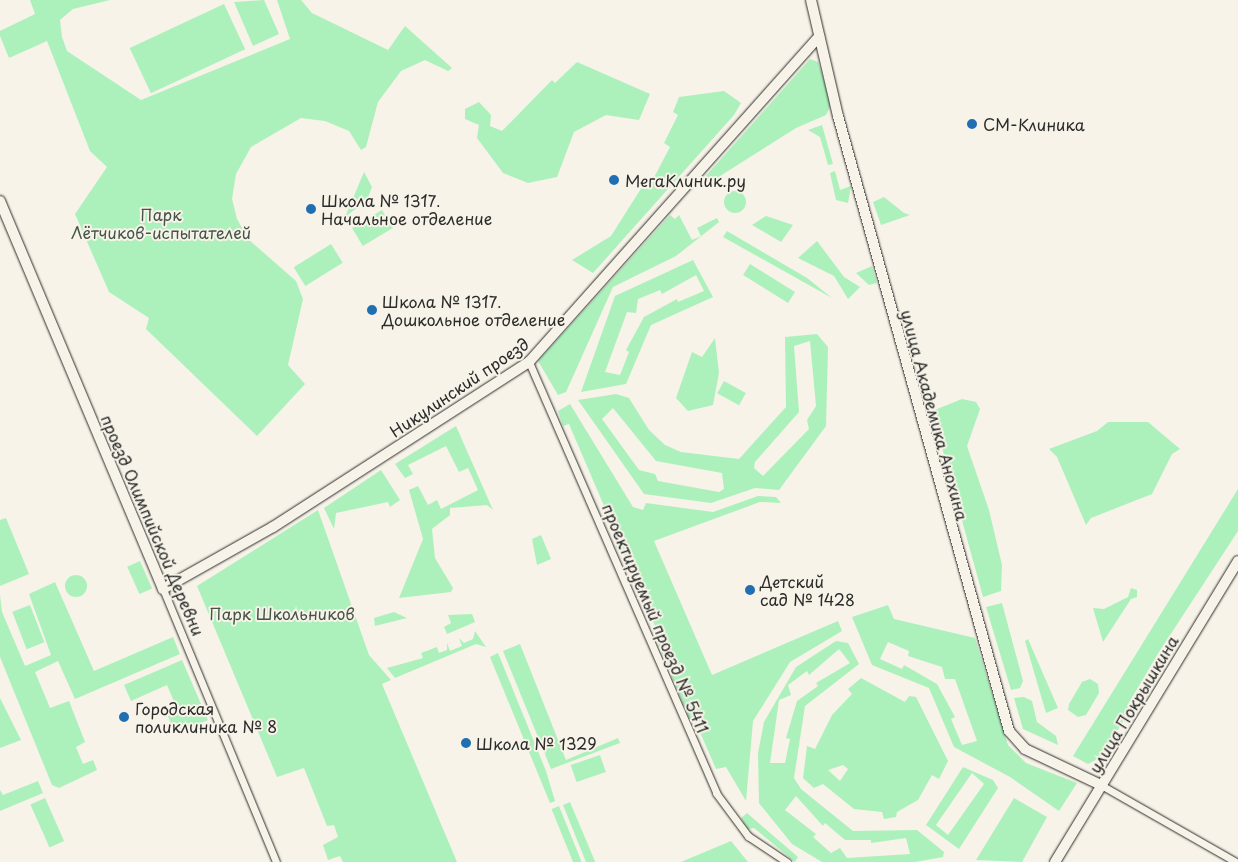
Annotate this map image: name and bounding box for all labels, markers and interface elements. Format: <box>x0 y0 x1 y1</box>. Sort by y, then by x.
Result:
place label: СМ-Клиника <box>983 114 1085 134</box>
marker: СМ-Клиника <box>965 117 979 131</box>
place label: МегаКлиник.ру <box>625 170 746 190</box>
marker: МегаКлиник.ру <box>607 173 621 187</box>
place label: Школа № 1317. Начальное отделение <box>321 190 493 228</box>
marker: Школа № 1317. Начальное отделение <box>305 203 317 215</box>
park label: Парк Лётчиков-испытателей <box>71 204 251 242</box>
place label: Школа № 1317. Дошкольное отделение <box>382 291 566 329</box>
marker: Школа № 1317. Дошкольное отделение <box>366 304 378 316</box>
street label: улица Академика Анохина <box>897 306 973 524</box>
street label: Никулинский проезд <box>386 333 532 441</box>
street label: проезд Олимпийской Деревни <box>98 411 208 639</box>
street label: проектируемый проезд № 5411 <box>599 500 713 736</box>
place label: Детский сад № 1428 <box>760 571 855 609</box>
marker: Детский сад № 1428 <box>744 584 756 596</box>
park label: Парк Школьников <box>209 603 355 623</box>
street label: улица Покрышкина <box>1084 631 1182 777</box>
place label: Городская поликлиника № 8 <box>135 698 277 736</box>
marker: Городская поликлиника № 8 <box>117 710 131 724</box>
place label: Школа № 1329 <box>476 733 597 753</box>
marker: Школа № 1329 <box>460 737 472 749</box>

